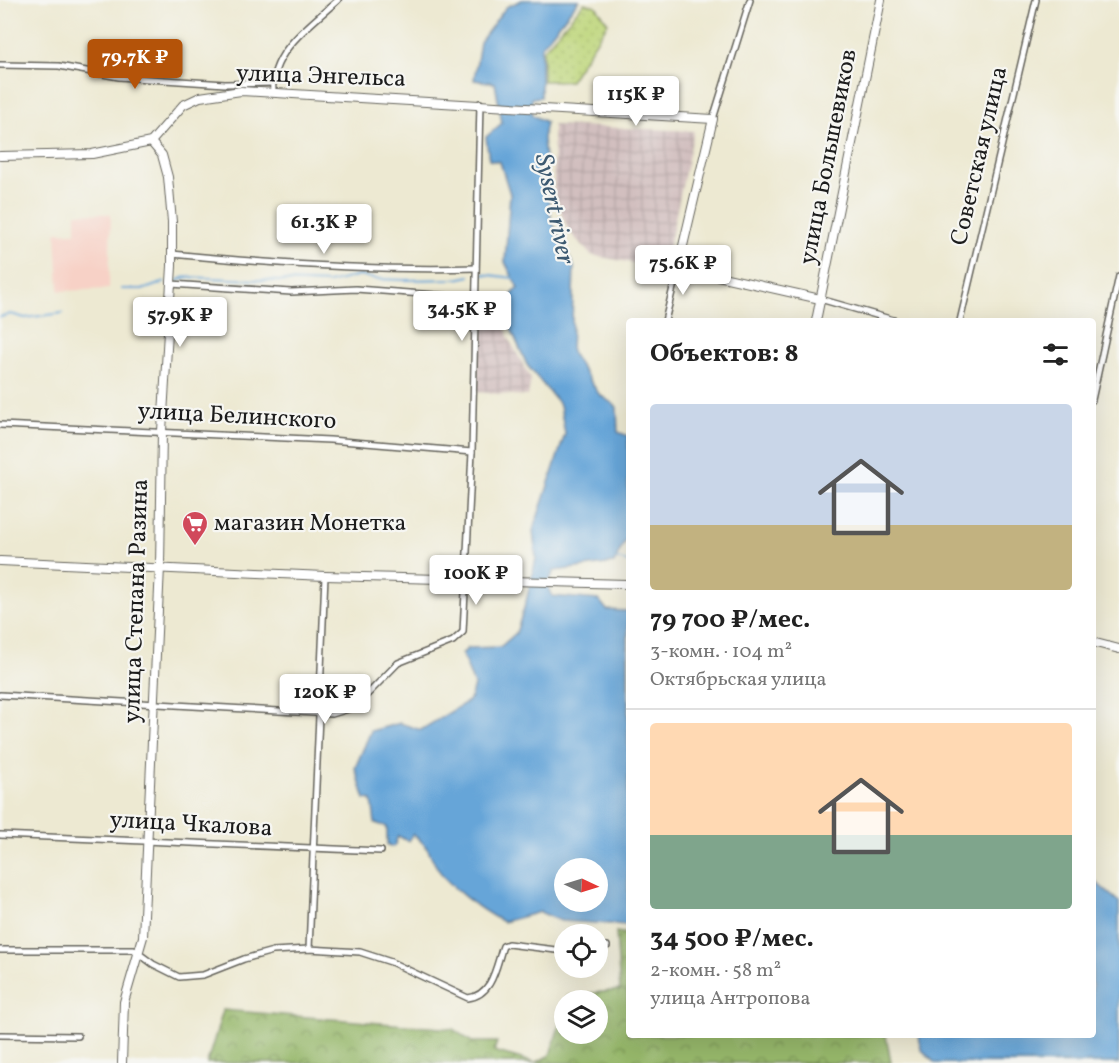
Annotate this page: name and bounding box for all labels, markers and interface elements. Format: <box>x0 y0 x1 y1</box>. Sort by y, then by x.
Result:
pin: 79.7K ₽ <box>80 39 190 90</box>
text: 79.7K ₽ <box>101 44 169 72</box>
street label: улица Большевиков <box>791 46 867 268</box>
street label: улица Энгельса <box>235 57 407 97</box>
street label: Советская улица <box>943 63 1017 249</box>
pin: 115K ₽ <box>587 76 685 127</box>
text: 115K ₽ <box>607 81 665 109</box>
water label: Sysert river <box>525 150 583 268</box>
pin: 61.3K ₽ <box>269 204 379 255</box>
text: 61.3K ₽ <box>291 209 357 237</box>
pin: 75.6K ₽ <box>628 245 738 296</box>
text: 75.6K ₽ <box>649 250 717 278</box>
pin: 34.5K ₽ <box>407 291 517 342</box>
text: 34.5K ₽ <box>427 296 497 324</box>
pin: 57.9K ₽ <box>125 297 235 348</box>
text: 57.9K ₽ <box>147 302 213 330</box>
text: Объектов: 8 <box>650 336 799 372</box>
icon: filters <box>1039 338 1072 371</box>
street label: улица Белинского <box>137 395 337 439</box>
icon: home <box>807 443 915 551</box>
street label: улица Степана Разина <box>116 478 158 724</box>
place label: магазин Монетка <box>214 507 407 541</box>
supermarket icon: магазин Монетка <box>180 509 210 547</box>
pin: 100K ₽ <box>427 555 525 606</box>
text: 100K ₽ <box>443 560 509 588</box>
text: 79 700 ₽/мес. <box>650 602 811 638</box>
text: 3-комн. · 104 m² <box>650 638 792 666</box>
text: Октябрьская улица <box>650 666 827 694</box>
pin: 120K ₽ <box>276 674 374 725</box>
text: 120K ₽ <box>294 679 356 707</box>
icon: home <box>807 762 915 870</box>
street label: улица Чкалова <box>109 804 273 846</box>
north arrow <box>554 858 608 912</box>
map controls <box>554 858 608 1044</box>
text: 34 500 ₽/мес. <box>650 921 814 957</box>
button: locate <box>554 924 608 978</box>
text: 2-комн. · 58 m² <box>650 957 781 985</box>
text: улица Антропова <box>650 985 810 1013</box>
button: layers <box>554 990 608 1044</box>

